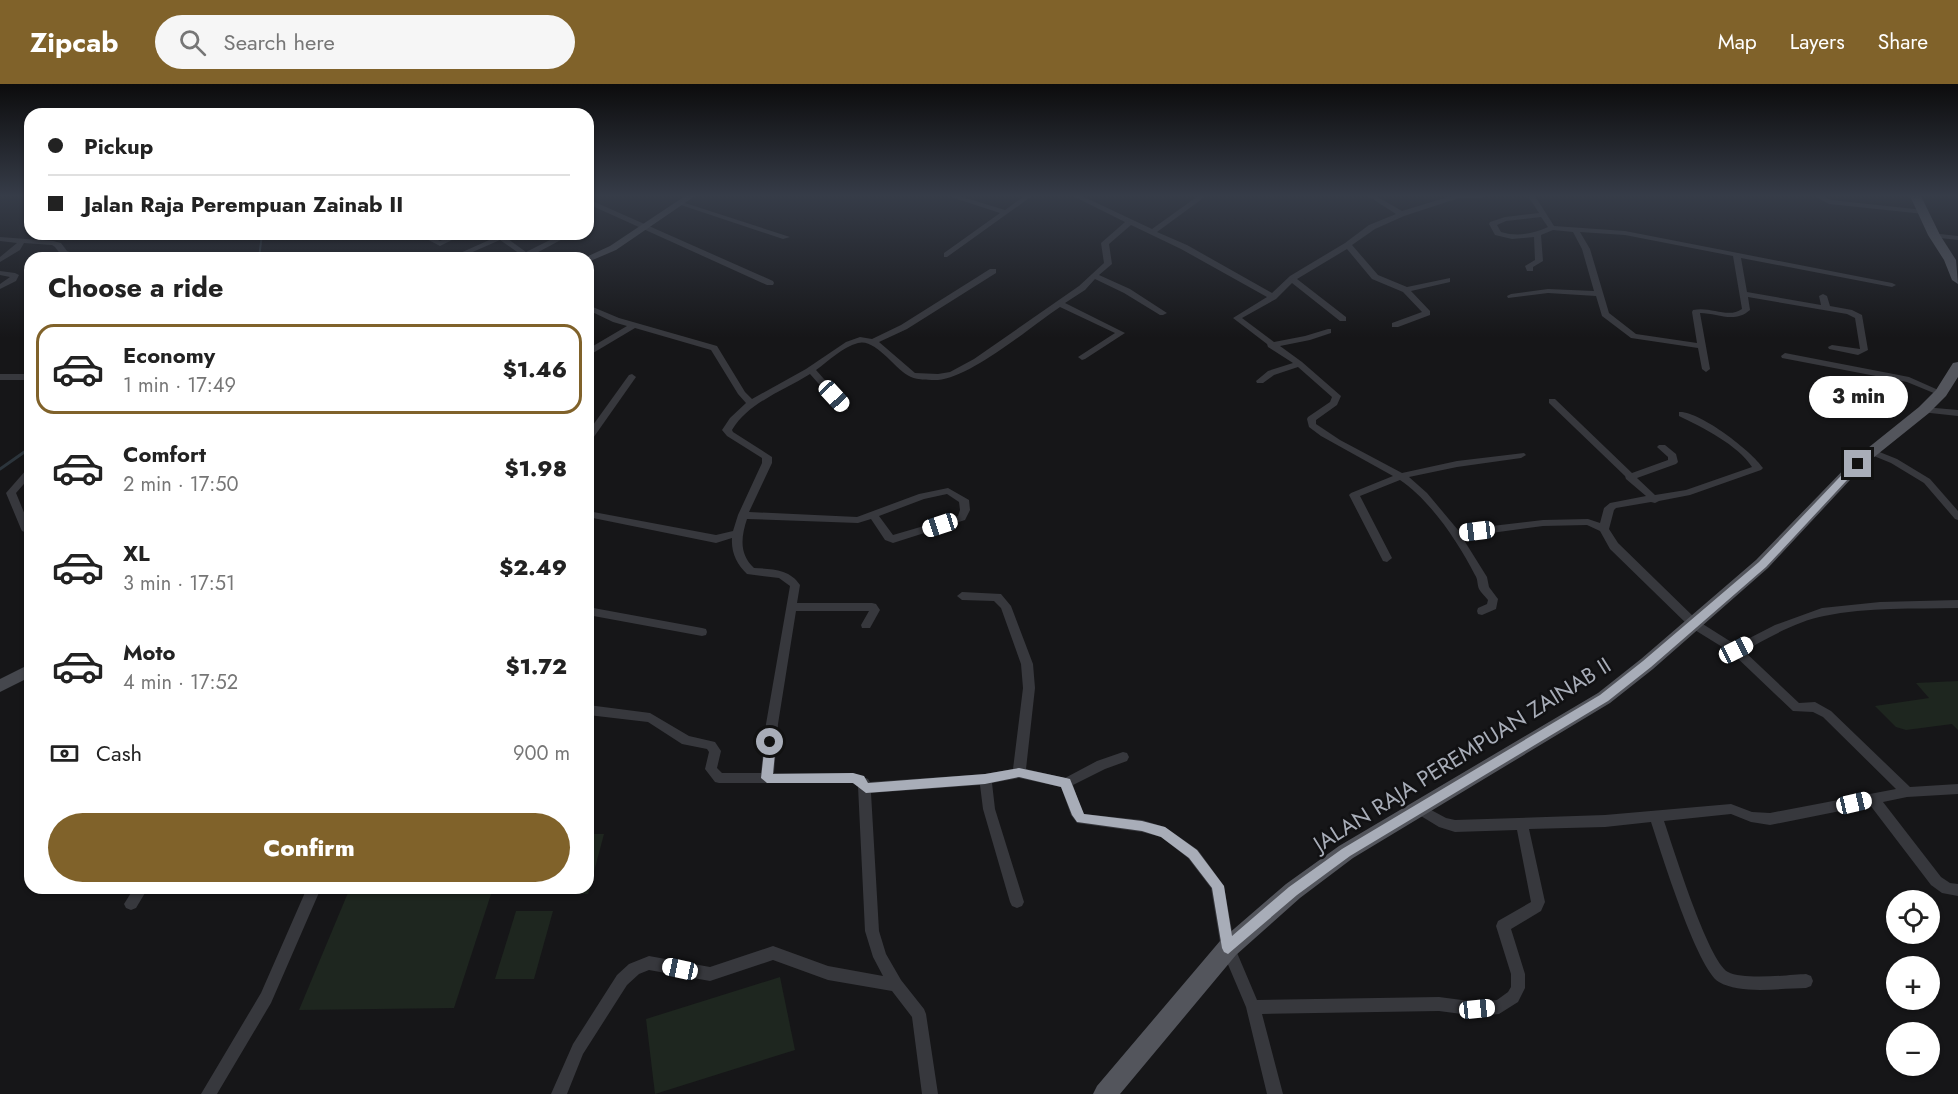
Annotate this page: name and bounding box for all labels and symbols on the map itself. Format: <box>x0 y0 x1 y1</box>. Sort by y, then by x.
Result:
car <box>815 377 853 415</box>
callout: 3 min <box>1808 377 1908 419</box>
route end <box>1844 450 1871 477</box>
car <box>920 511 960 539</box>
car <box>1458 520 1496 542</box>
car <box>1716 634 1756 666</box>
street label: JALAN RAJA PEREMPUAN ZAINAB II <box>1305 649 1617 861</box>
route start <box>756 728 783 755</box>
car <box>1834 790 1874 816</box>
car <box>661 956 699 982</box>
car <box>1458 998 1496 1020</box>

